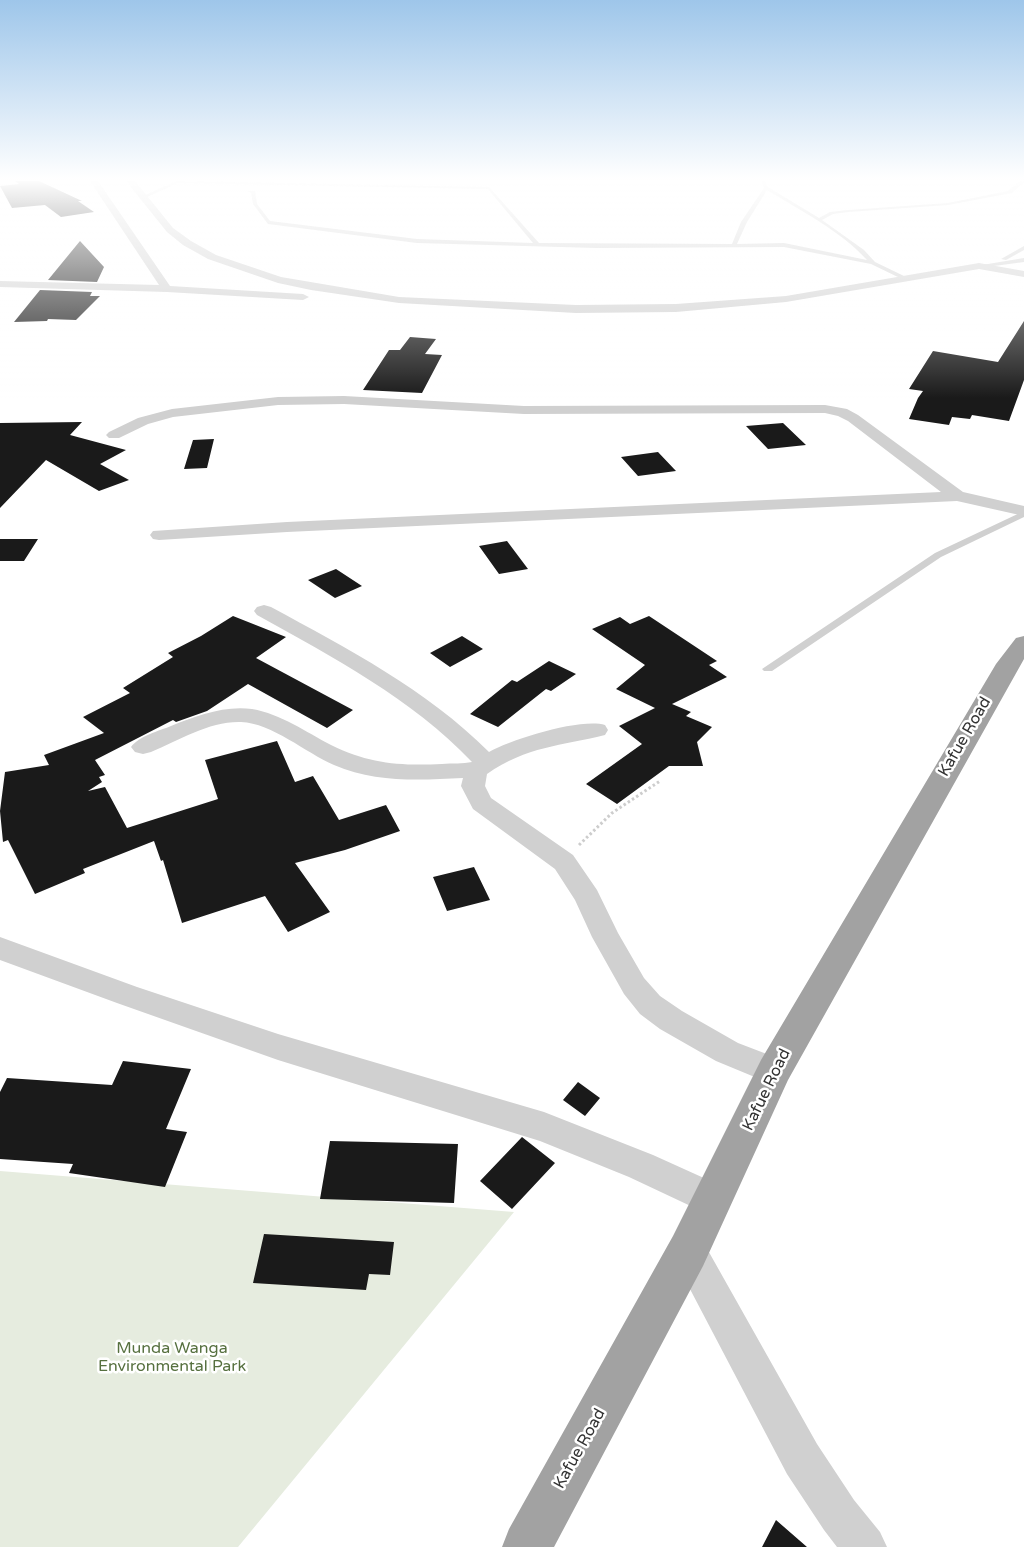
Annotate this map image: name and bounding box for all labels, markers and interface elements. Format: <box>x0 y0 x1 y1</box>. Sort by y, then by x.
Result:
street label: Kafue Road <box>934 694 996 780</box>
street label: Kafue Road <box>739 1046 795 1134</box>
park label: Munda Wanga Environmental Park <box>98 1339 246 1377</box>
street label: Kafue Road <box>550 1406 610 1492</box>

